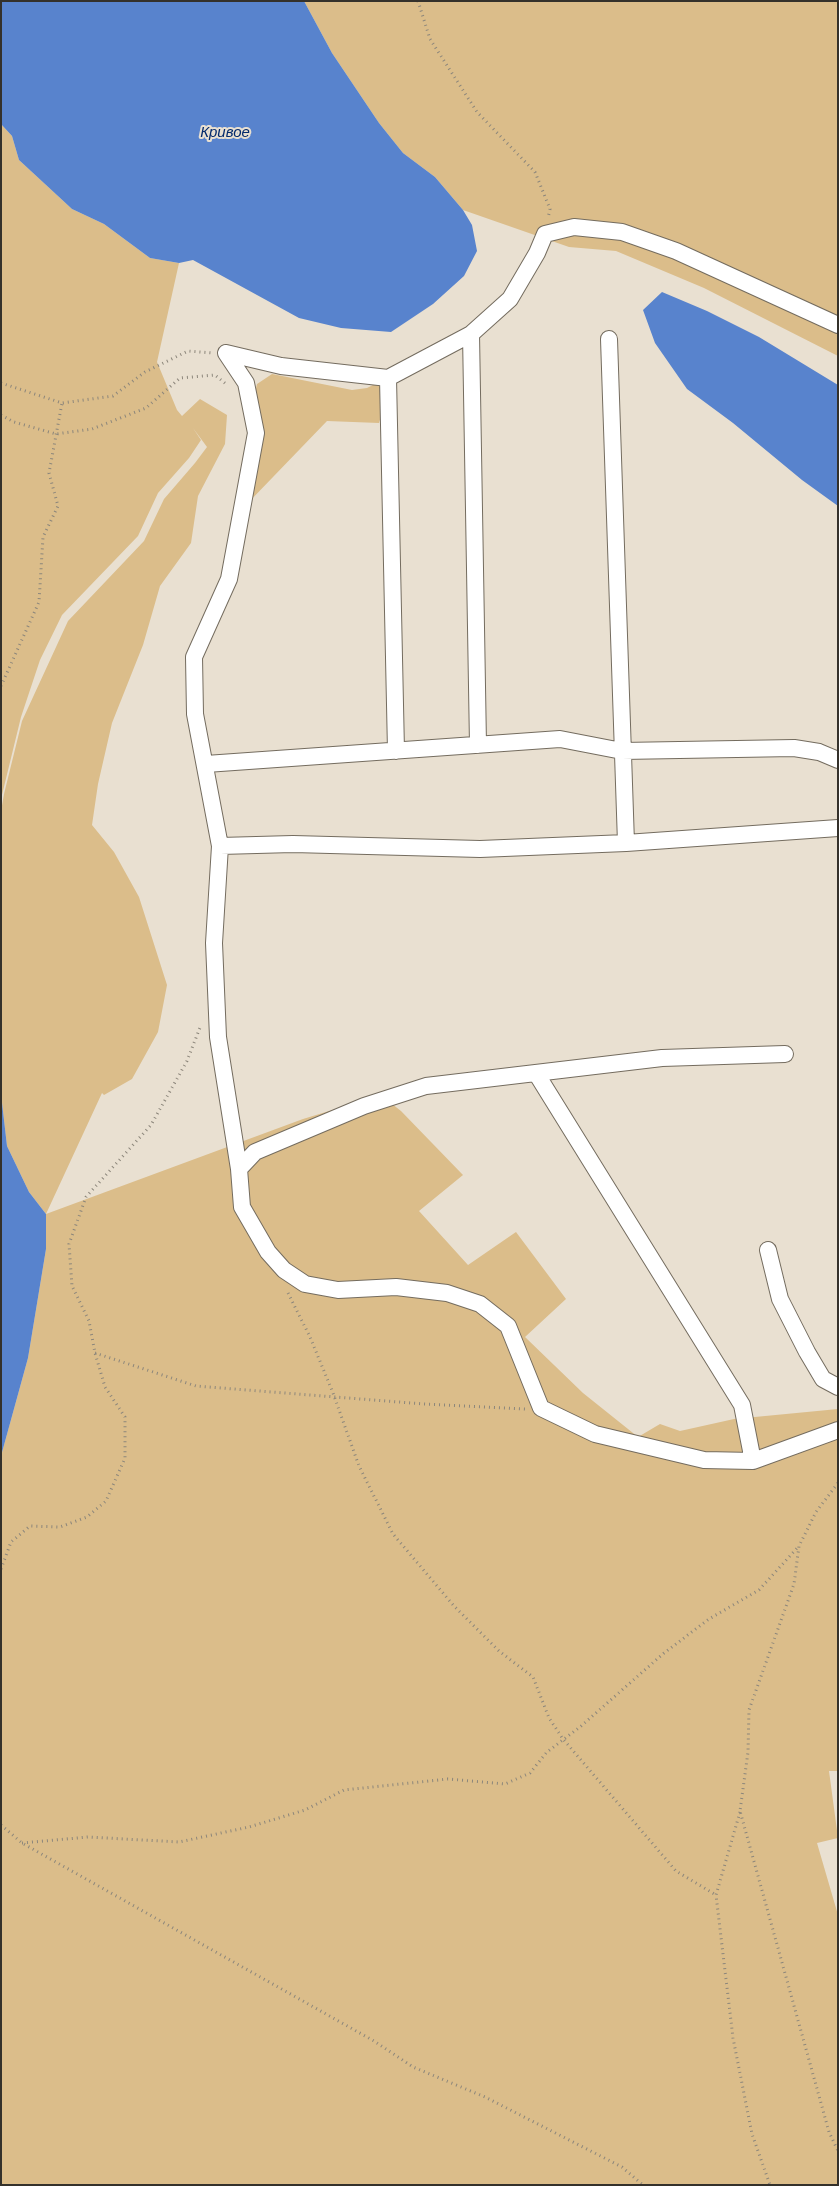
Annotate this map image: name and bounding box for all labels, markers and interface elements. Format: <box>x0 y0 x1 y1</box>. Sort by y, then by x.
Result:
water label: Кривое <box>200 124 250 142</box>

